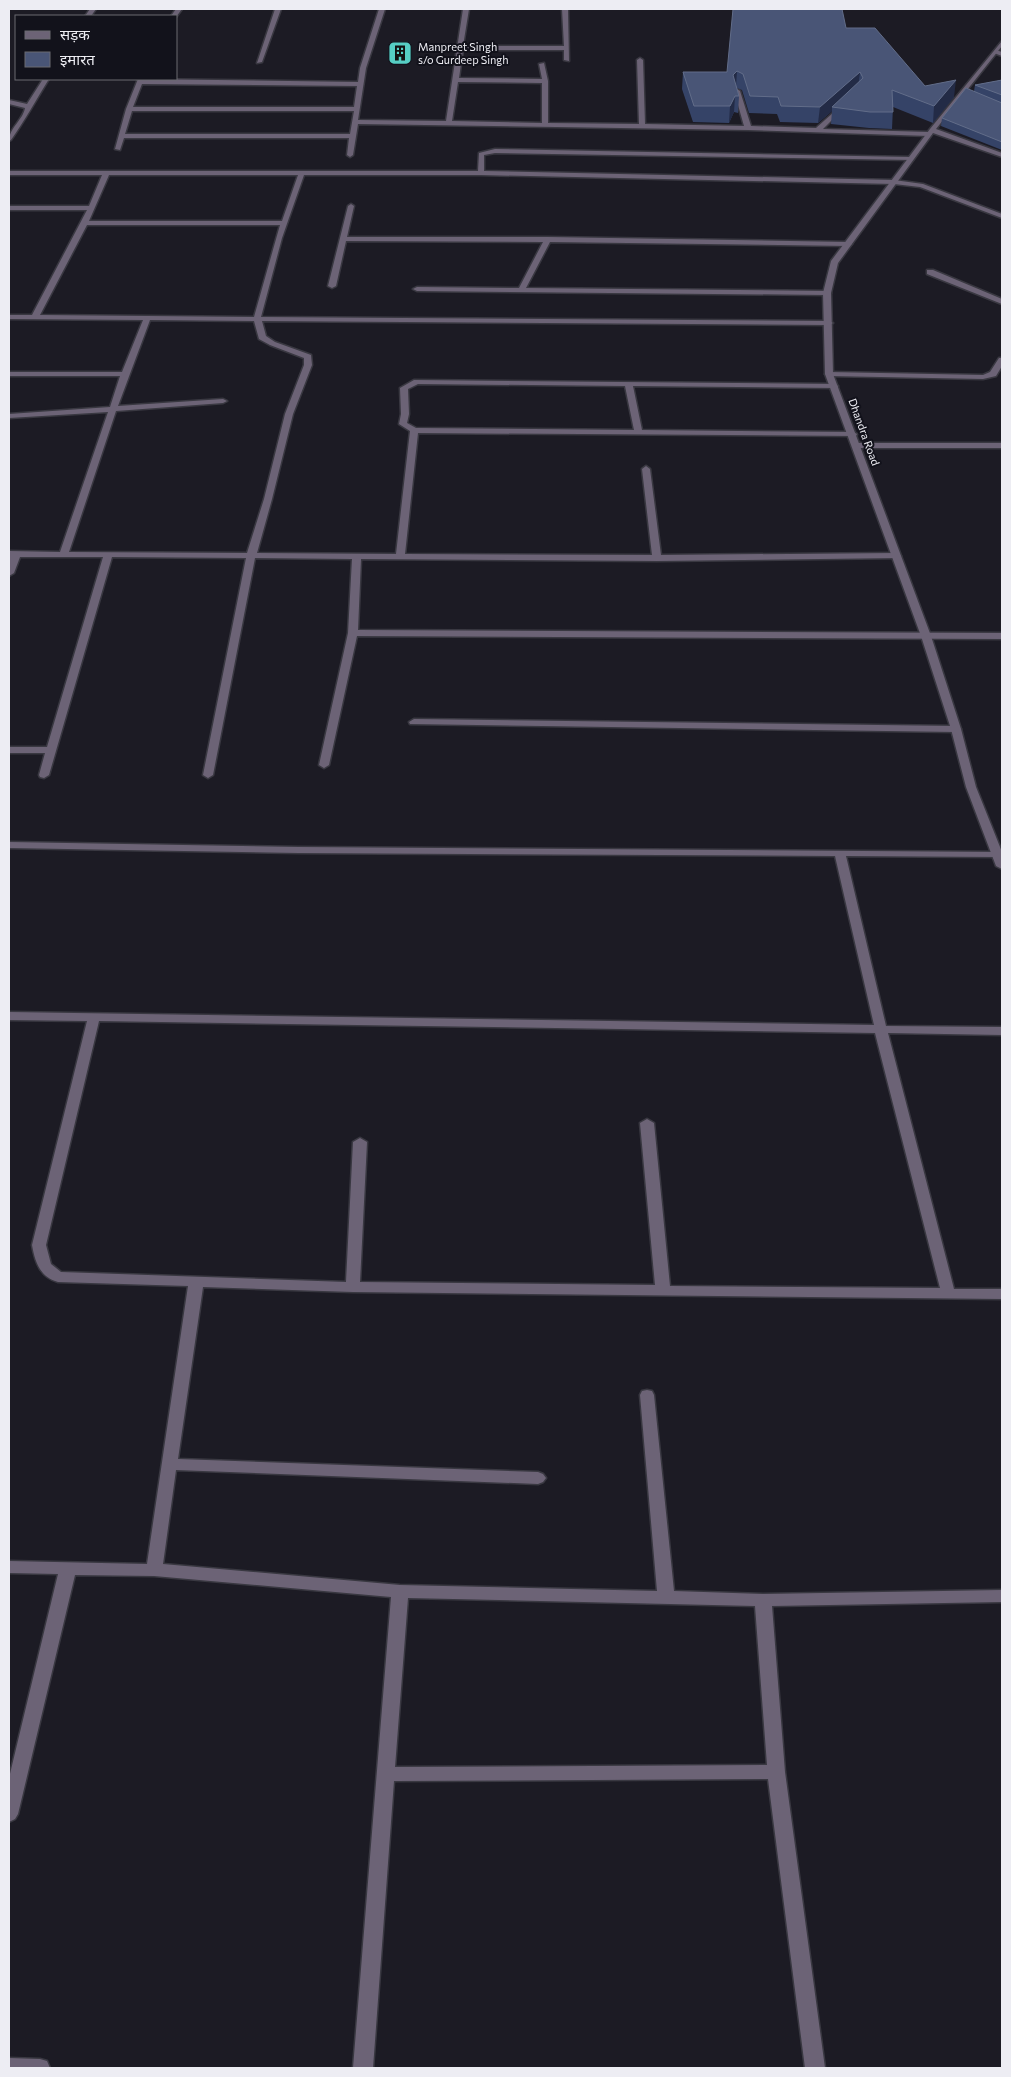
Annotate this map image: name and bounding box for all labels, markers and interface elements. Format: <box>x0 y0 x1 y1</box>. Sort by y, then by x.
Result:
legend <box>15 15 178 80</box>
text: सड़क <box>60 25 90 43</box>
building icon: Manpreet Singh s/o Gurdeep Singh <box>387 40 413 66</box>
place label: Manpreet Singh s/o Gurdeep Singh <box>418 40 509 66</box>
text: इमारत <box>60 50 95 68</box>
street label: Dhandra Road <box>846 396 883 467</box>

